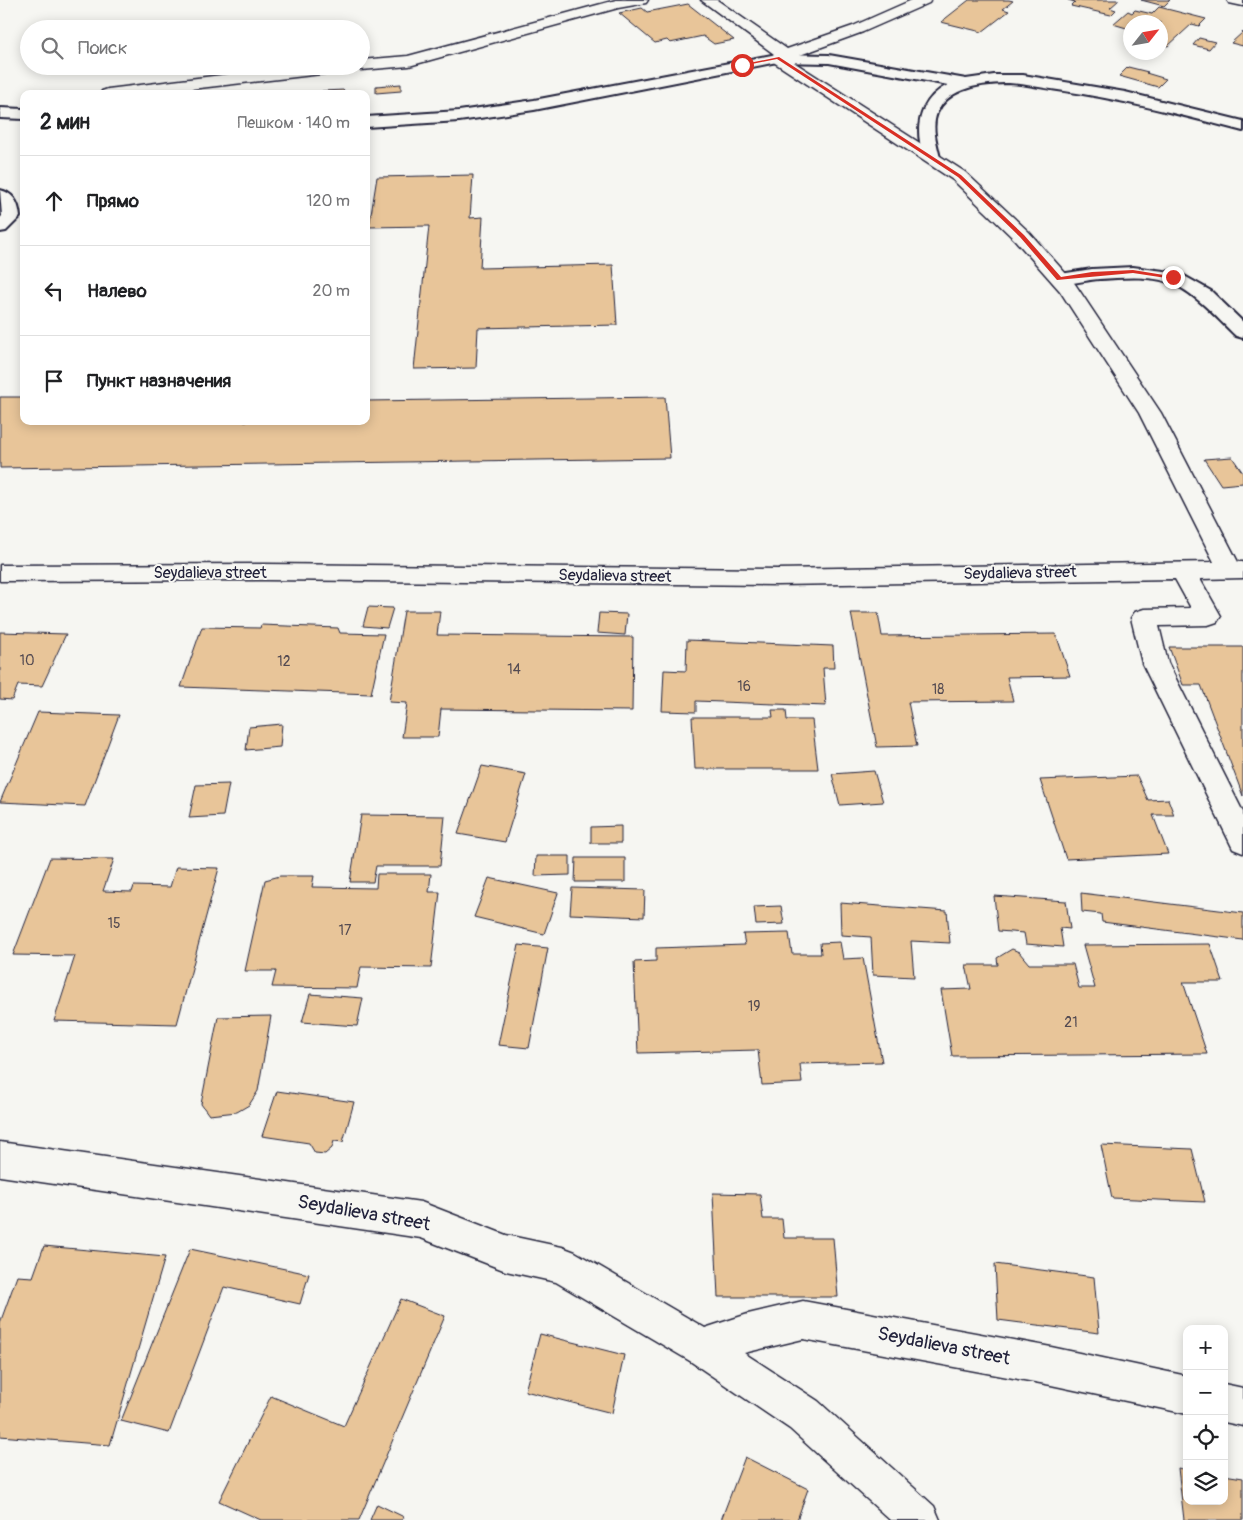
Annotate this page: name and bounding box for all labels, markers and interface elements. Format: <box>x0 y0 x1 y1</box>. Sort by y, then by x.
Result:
north arrow <box>1123 15 1168 60</box>
search box <box>20 20 370 75</box>
icon: search <box>38 34 66 62</box>
text: Поиск <box>78 36 128 60</box>
route start <box>731 54 754 77</box>
text: 2 мин <box>40 109 90 136</box>
text: Пешком · 140 m <box>238 113 350 133</box>
icon: ahead <box>40 187 68 215</box>
text: Прямо <box>87 189 139 213</box>
text: 120 m <box>306 191 350 211</box>
route end <box>1162 266 1185 289</box>
icon: left <box>40 277 68 305</box>
text: Налево <box>87 279 147 303</box>
text: 20 m <box>312 281 350 301</box>
icon: arrive <box>40 367 68 395</box>
text: Пункт назначения <box>87 369 231 393</box>
street label: Seydalieva street <box>963 562 1077 584</box>
street label: Seydalieva street <box>153 563 267 583</box>
street label: Seydalieva street <box>558 565 672 587</box>
house number: 10 <box>19 652 35 669</box>
house number: 12 <box>277 653 291 670</box>
house number: 14 <box>507 661 521 678</box>
house number: 16 <box>737 678 751 695</box>
house number: 18 <box>932 681 944 698</box>
house number: 15 <box>107 915 121 932</box>
house number: 17 <box>339 922 352 939</box>
house number: 19 <box>748 998 760 1015</box>
house number: 21 <box>1064 1014 1078 1031</box>
street label: Seydalieva street <box>296 1190 433 1237</box>
street label: Seydalieva street <box>876 1321 1013 1371</box>
map controls <box>1183 1325 1228 1505</box>
button: + <box>1183 1325 1228 1370</box>
button: − <box>1183 1370 1228 1415</box>
button: locate <box>1183 1415 1228 1460</box>
button: layers <box>1183 1460 1228 1505</box>

